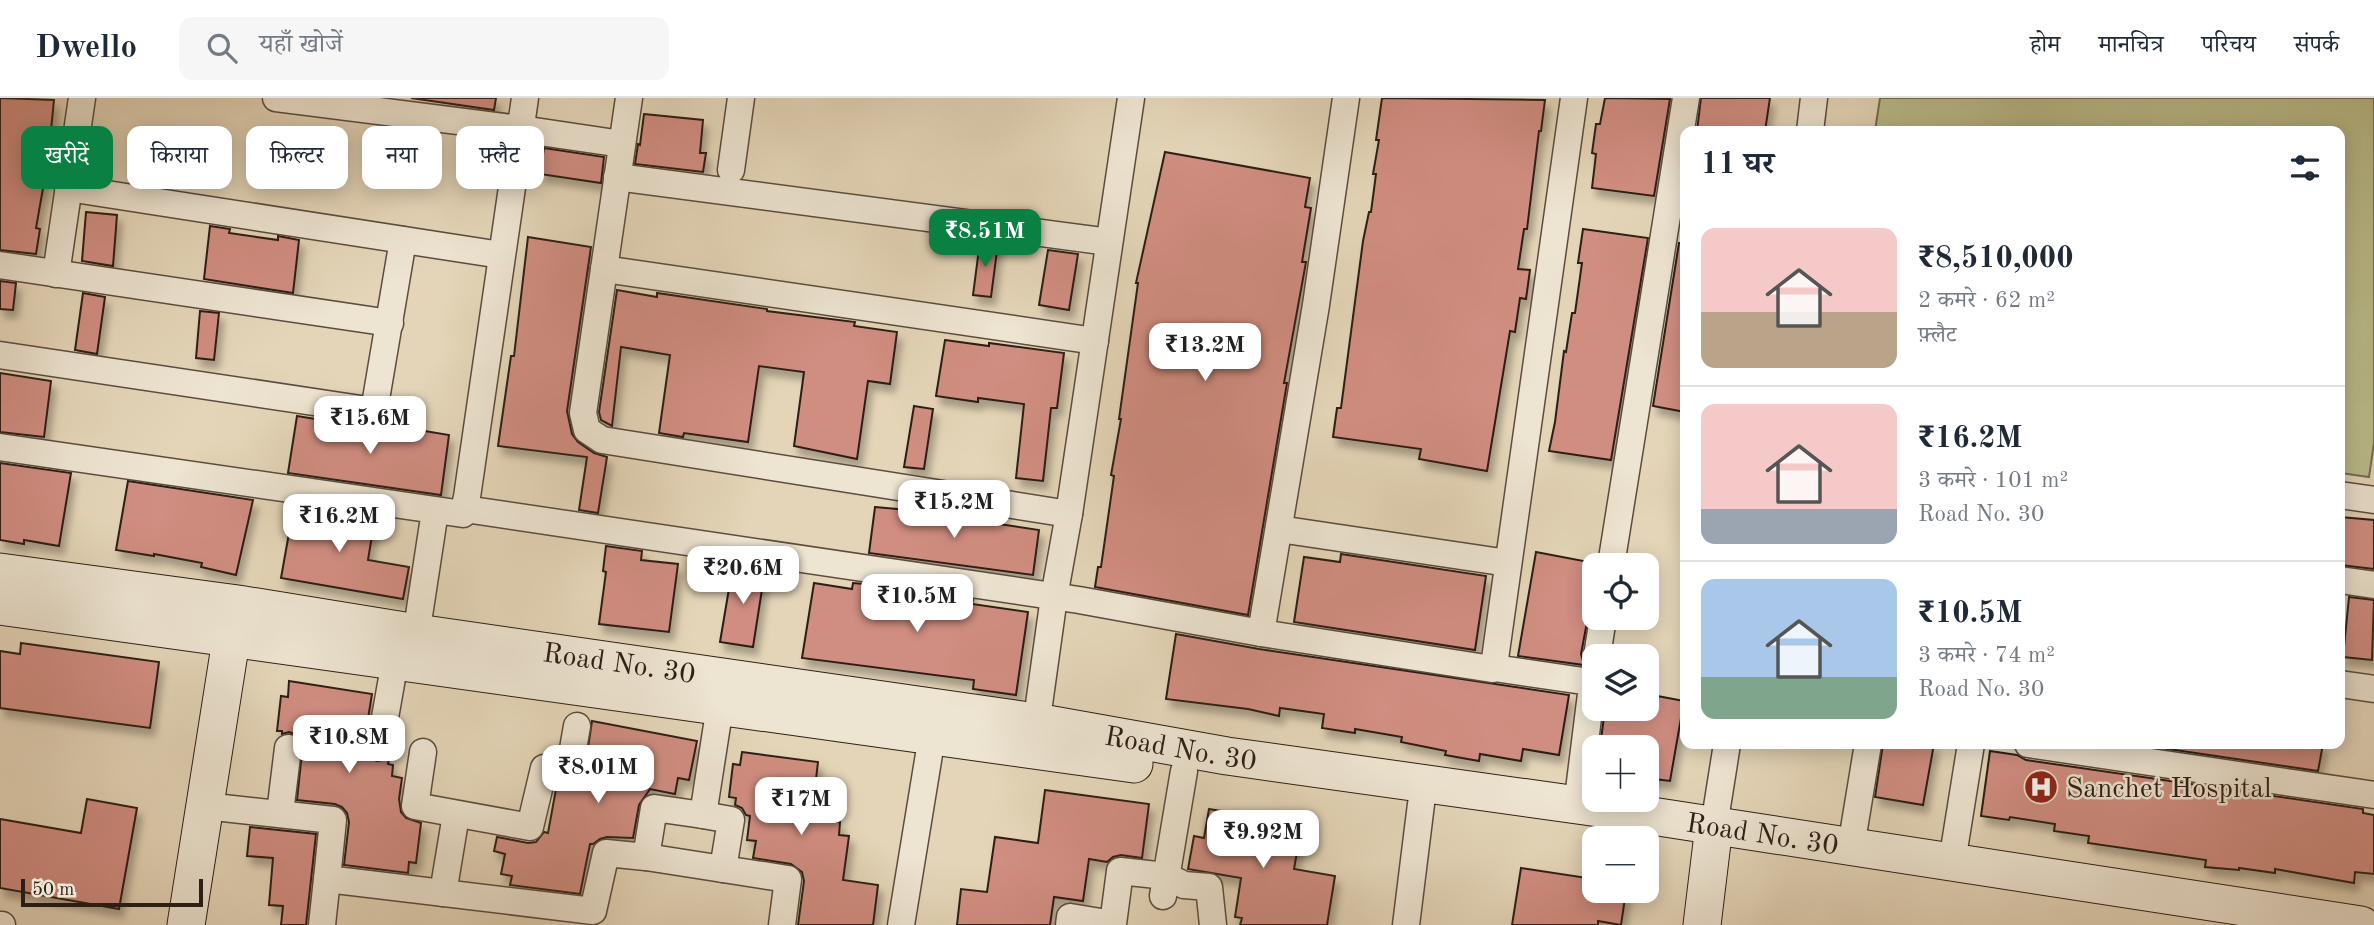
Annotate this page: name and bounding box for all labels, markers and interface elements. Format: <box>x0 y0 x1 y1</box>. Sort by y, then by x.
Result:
search box <box>179 17 669 80</box>
icon: search <box>203 29 241 67</box>
text: Dwello <box>35 32 137 65</box>
text: यहाँ खोजें <box>259 32 343 58</box>
text: होम <box>2030 34 2060 58</box>
text: मानचित्र <box>2098 34 2164 58</box>
text: परिचय <box>2202 34 2256 58</box>
text: संपर्क <box>2294 34 2339 58</box>
chip: खरीदें <box>21 126 113 189</box>
chip: किराया <box>127 126 232 189</box>
chip: फ़िल्टर <box>246 126 348 189</box>
chip: नया <box>362 126 442 189</box>
chip: फ़्लैट <box>456 126 544 189</box>
icon: filters <box>2286 149 2324 187</box>
text: 11 घर <box>1701 150 1774 180</box>
pin: ₹8.51M <box>928 209 1042 269</box>
text: ₹8.51M <box>945 220 1025 243</box>
text: ₹8,510,000 <box>1918 244 2074 274</box>
icon: home <box>1757 256 1841 340</box>
text: 2 कमरे · 62 m² <box>1918 289 2055 312</box>
pin: ₹13.2M <box>1148 324 1262 383</box>
text: फ़्लैट <box>1918 324 1956 347</box>
text: ₹13.2M <box>1165 334 1245 357</box>
pin: ₹15.6M <box>313 396 427 456</box>
text: ₹15.6M <box>330 407 410 430</box>
text: ₹16.2M <box>1918 424 2022 454</box>
icon: home <box>1757 432 1841 516</box>
text: 3 कमरे · 101 m² <box>1918 469 2068 492</box>
pin: ₹15.2M <box>897 480 1011 540</box>
text: ₹15.2M <box>914 491 994 514</box>
pin: ₹16.2M <box>282 494 396 554</box>
text: Road No. 30 <box>1918 503 2044 526</box>
text: ₹16.2M <box>299 505 379 528</box>
pin: ₹20.6M <box>686 546 800 606</box>
map controls <box>1582 553 1659 903</box>
button: locate <box>1582 553 1659 630</box>
text: ₹20.6M <box>703 557 783 580</box>
pin: ₹10.5M <box>860 574 974 634</box>
text: ₹10.5M <box>877 585 957 608</box>
text: ₹10.5M <box>1918 599 2022 629</box>
icon: home <box>1757 607 1841 691</box>
street label: Road No. 30 <box>541 640 697 690</box>
button: layers <box>1582 644 1659 721</box>
text: 3 कमरे · 74 m² <box>1918 644 2055 667</box>
text: Road No. 30 <box>1918 678 2044 701</box>
pin: ₹10.8M <box>292 716 406 775</box>
street label: Road No. 30 <box>1102 723 1258 777</box>
text: ₹10.8M <box>309 726 389 749</box>
button: + <box>1582 735 1659 812</box>
pin: ₹8.01M <box>541 746 655 805</box>
text: ₹8.01M <box>558 756 638 779</box>
hospital icon: Sanchet Hospital <box>2022 768 2060 806</box>
place label: Sanchet Hospital <box>2066 776 2272 804</box>
pin: ₹17M <box>760 778 842 837</box>
text: ₹17M <box>771 788 831 811</box>
pin: ₹9.92M <box>1206 810 1320 870</box>
street label: Road No. 30 <box>1684 810 1840 862</box>
text: ₹9.92M <box>1223 821 1303 844</box>
button: − <box>1582 826 1659 903</box>
scale bar <box>21 876 203 908</box>
text: 50 m <box>32 881 74 900</box>

